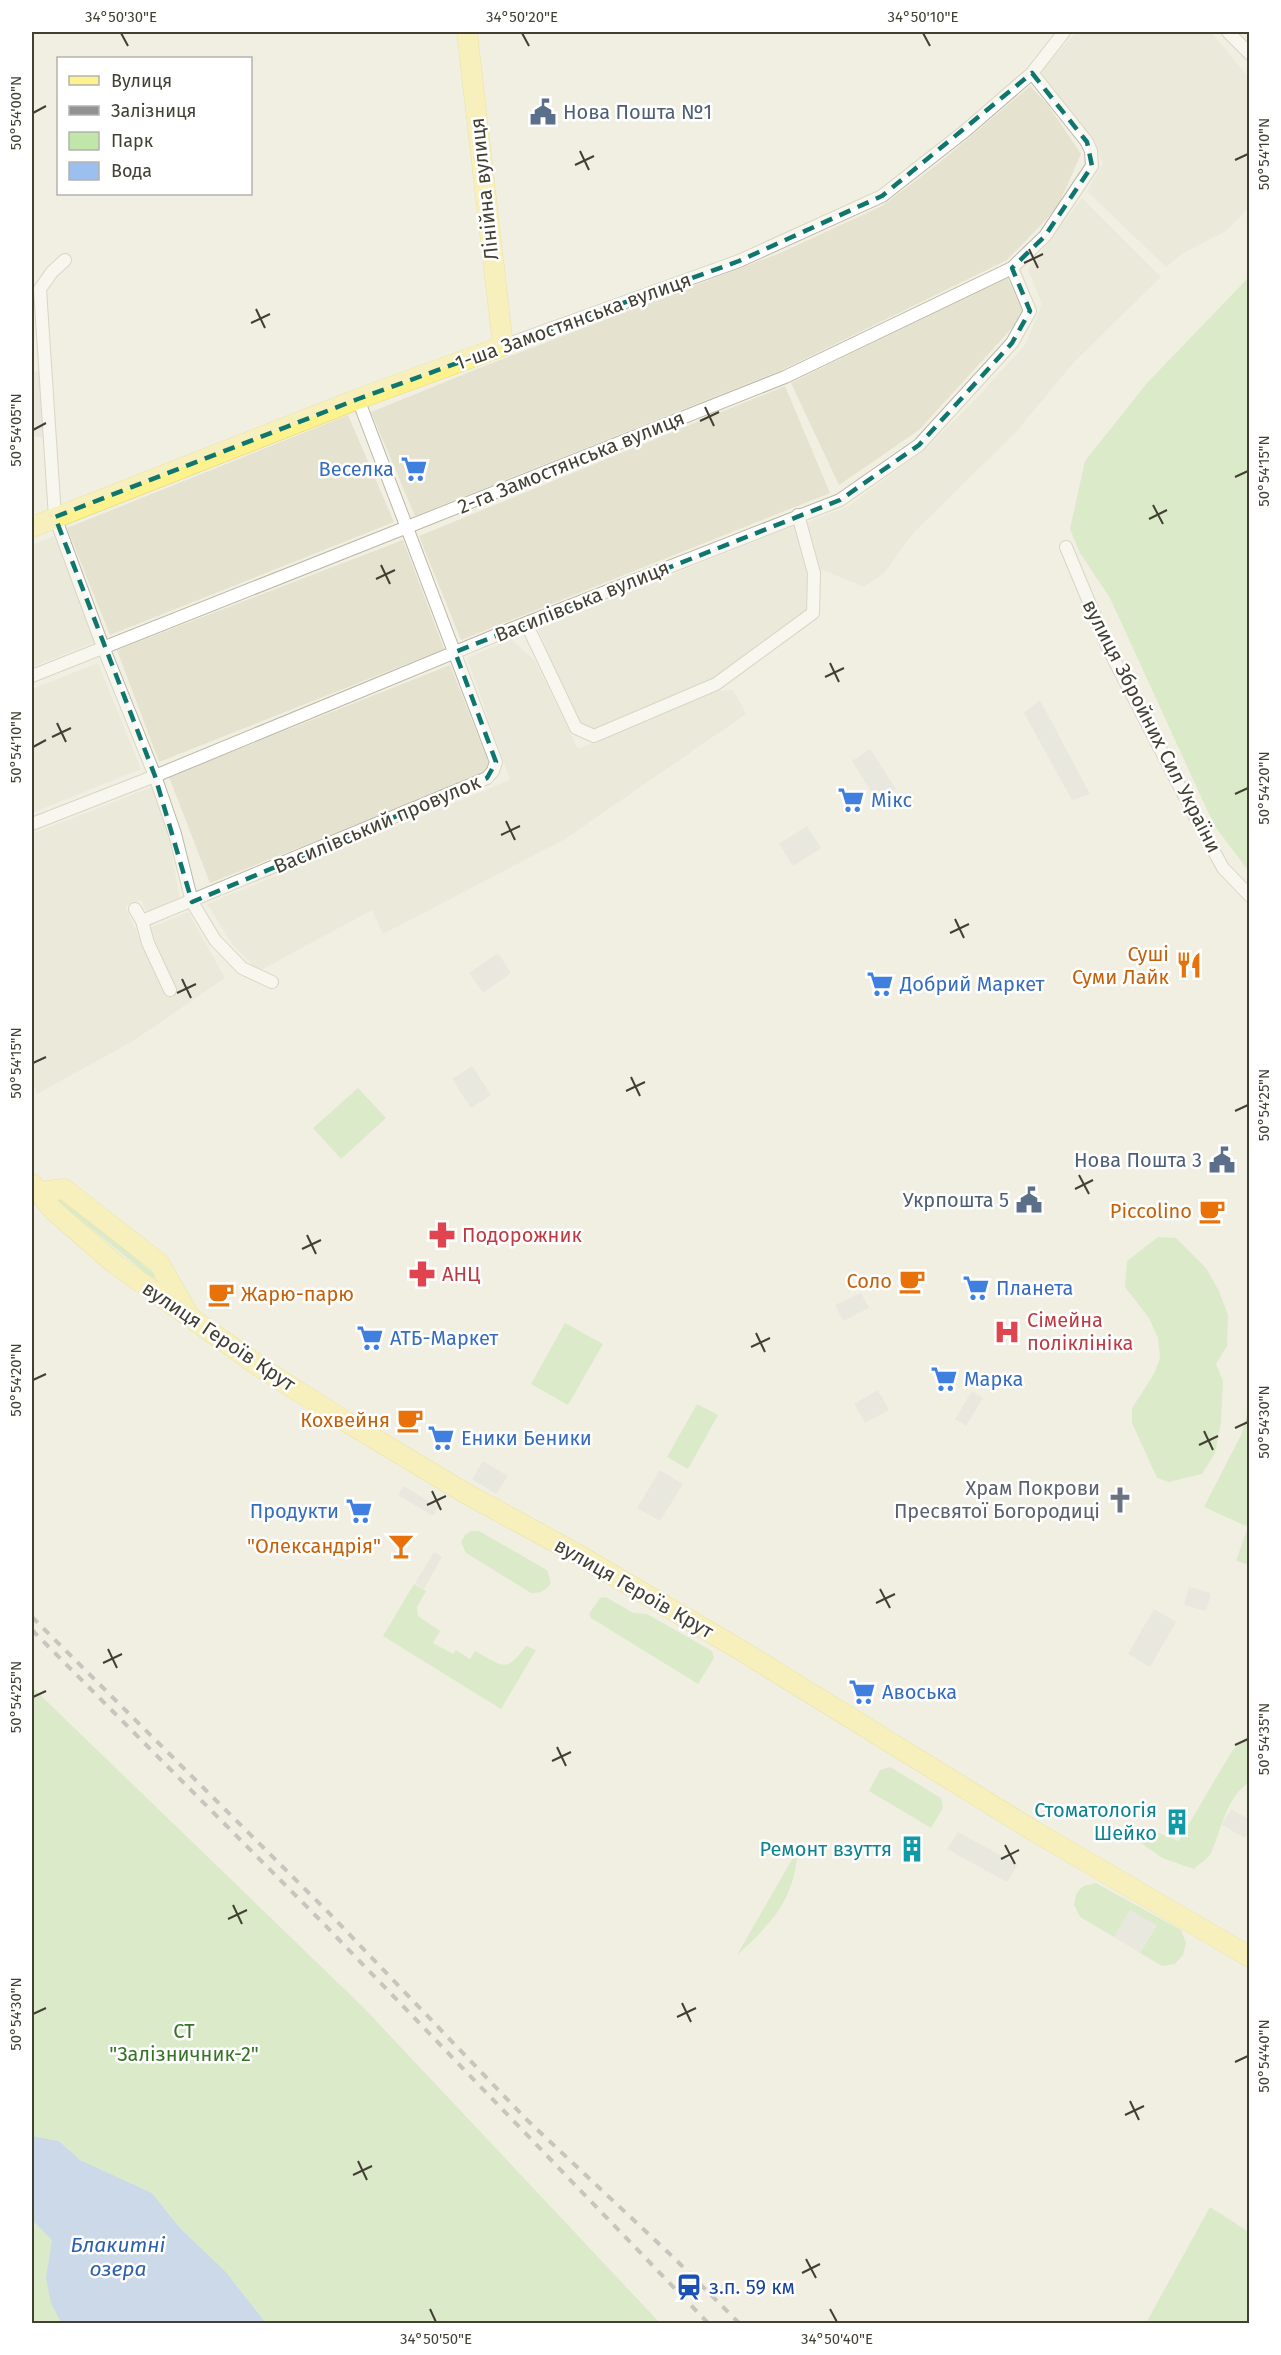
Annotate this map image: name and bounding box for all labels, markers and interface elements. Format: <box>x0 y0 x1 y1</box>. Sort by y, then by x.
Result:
text: 34°50'30"E <box>85 8 157 26</box>
text: 34°50'20"E <box>486 8 558 26</box>
text: 34°50'10"E <box>888 8 958 26</box>
legend <box>57 57 252 195</box>
text: Вулиця <box>111 70 172 92</box>
text: 50°54'00"N <box>7 76 25 150</box>
public building icon: Нова Пошта №1 <box>528 97 558 127</box>
text: Залізниця <box>111 100 197 122</box>
place label: Нова Пошта №1 <box>563 100 712 124</box>
street label: Лінійна вулиця <box>465 117 503 261</box>
text: 50°54'10"N <box>1255 118 1273 190</box>
text: Парк <box>111 130 154 152</box>
text: Вода <box>111 160 152 182</box>
street label: 1-ша Замостянська вулиця <box>452 267 694 375</box>
text: 50°54'05"N <box>7 393 25 467</box>
street label: 2-га Замостянська вулиця <box>454 405 688 519</box>
text: 50°54'15"N <box>1255 435 1273 507</box>
supermarket icon: Веселка <box>399 454 429 484</box>
place label: Веселка <box>319 457 394 481</box>
street label: Василівська вулиця <box>491 555 673 647</box>
street label: вулиця Збройних Сил України <box>1078 595 1226 857</box>
text: 50°54'10"N <box>7 711 25 783</box>
text: 50°54'20"N <box>1255 751 1273 825</box>
street label: Василівський провулок <box>270 769 484 878</box>
supermarket icon: Мікс <box>836 785 866 815</box>
place label: Мікс <box>871 788 912 812</box>
place label: Суші Суми Лайк <box>1072 942 1170 989</box>
restaurant icon: Суші Суми Лайк <box>1174 950 1204 980</box>
supermarket icon: Добрий Маркет <box>865 969 895 999</box>
place label: Добрий Маркет <box>899 972 1046 996</box>
text: 50°54'15"N <box>7 1027 25 1099</box>
text: 50°54'25"N <box>1255 1069 1273 1141</box>
public building icon: Нова Пошта 3 <box>1207 1145 1237 1175</box>
place label: Нова Пошта 3 <box>1074 1148 1202 1172</box>
public building icon: Укрпошта 5 <box>1014 1185 1044 1215</box>
place label: Укрпошта 5 <box>903 1188 1009 1212</box>
cafe icon: Piccolino <box>1197 1196 1227 1226</box>
place label: Piccolino <box>1110 1199 1192 1223</box>
pharmacy icon: Подорожник <box>427 1220 457 1250</box>
place label: Подорожник <box>462 1223 582 1247</box>
pharmacy icon: АНЦ <box>407 1259 437 1289</box>
place label: АНЦ <box>442 1262 480 1286</box>
cafe icon: Соло <box>897 1266 927 1296</box>
place label: Соло <box>847 1269 892 1293</box>
supermarket icon: Планета <box>961 1273 991 1303</box>
street label: вулиця Героїв Крут <box>138 1276 301 1397</box>
place label: Планета <box>996 1276 1073 1300</box>
cafe icon: Жарю-парю <box>206 1279 236 1309</box>
place label: Жарю-парю <box>241 1282 354 1306</box>
place label: Сімейна поліклініка <box>1027 1308 1133 1355</box>
hospital icon: Сімейна поліклініка <box>992 1317 1022 1347</box>
supermarket icon: АТБ-Маркет <box>355 1323 385 1353</box>
place label: АТБ-Маркет <box>390 1326 499 1350</box>
text: 50°54'20"N <box>7 1343 25 1417</box>
supermarket icon: Марка <box>929 1364 959 1394</box>
place label: Марка <box>964 1367 1023 1391</box>
text: 50°54'30"N <box>1255 1385 1273 1459</box>
cafe icon: Кохвейня <box>395 1405 425 1435</box>
place label: Кохвейня <box>300 1408 390 1432</box>
supermarket icon: Еники Беники <box>426 1423 456 1453</box>
place label: Еники Беники <box>461 1426 592 1450</box>
place label: Храм Покрови Пресвятої Богородиці <box>894 1476 1100 1523</box>
church icon: Храм Покрови Пресвятої Богородиці <box>1105 1485 1135 1515</box>
supermarket icon: Продукти <box>344 1496 374 1526</box>
place label: Продукти <box>250 1499 339 1523</box>
bar icon: "Олександрія" <box>386 1531 416 1561</box>
street label: вулиця Героїв Крут <box>550 1533 719 1644</box>
place label: "Олександрія" <box>247 1534 381 1558</box>
text: 50°54'25"N <box>7 1661 25 1733</box>
supermarket icon: Авоська <box>847 1677 877 1707</box>
place label: Авоська <box>882 1680 957 1704</box>
text: 50°54'35"N <box>1255 1703 1273 1775</box>
place label: Стоматологія Шейко <box>1034 1798 1157 1845</box>
building icon: Стоматологія Шейко <box>1162 1807 1192 1837</box>
building icon: Ремонт взуття <box>897 1834 927 1864</box>
place label: Ремонт взуття <box>759 1837 892 1861</box>
text: 50°54'30"N <box>7 1977 25 2051</box>
park label: СТ "Залізничник-2" <box>109 2019 259 2066</box>
text: 50°54'40"N <box>1255 2019 1273 2093</box>
water label: Блакитні озера <box>71 2232 166 2282</box>
station icon: з.п. 59 км <box>674 2272 704 2302</box>
place label: з.п. 59 км <box>709 2275 795 2299</box>
text: 34°50'50"E <box>400 2330 472 2348</box>
text: 34°50'40"E <box>801 2330 873 2348</box>

